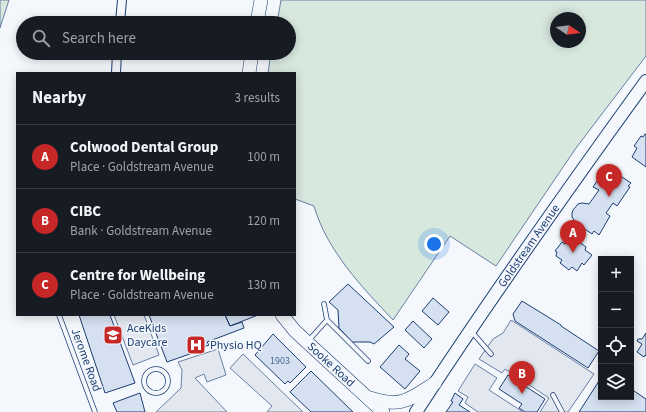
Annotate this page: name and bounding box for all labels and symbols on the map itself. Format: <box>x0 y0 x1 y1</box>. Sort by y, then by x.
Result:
north arrow <box>550 12 586 48</box>
pin: C <box>596 164 622 197</box>
street label: Goldstream Avenue <box>494 201 564 291</box>
pin: A <box>560 220 586 253</box>
your location <box>424 234 444 254</box>
place label: AceKids Daycare <box>127 320 167 351</box>
school or university icon: AceKids Daycare <box>102 324 124 346</box>
street label: Jerome Road <box>67 326 105 394</box>
hospital icon: Physio HQ <box>185 334 207 356</box>
place label: Physio HQ <box>210 337 262 354</box>
street label: Sooke Road <box>304 338 359 391</box>
house number: 1903 <box>270 354 290 368</box>
pin: B <box>509 361 535 394</box>

